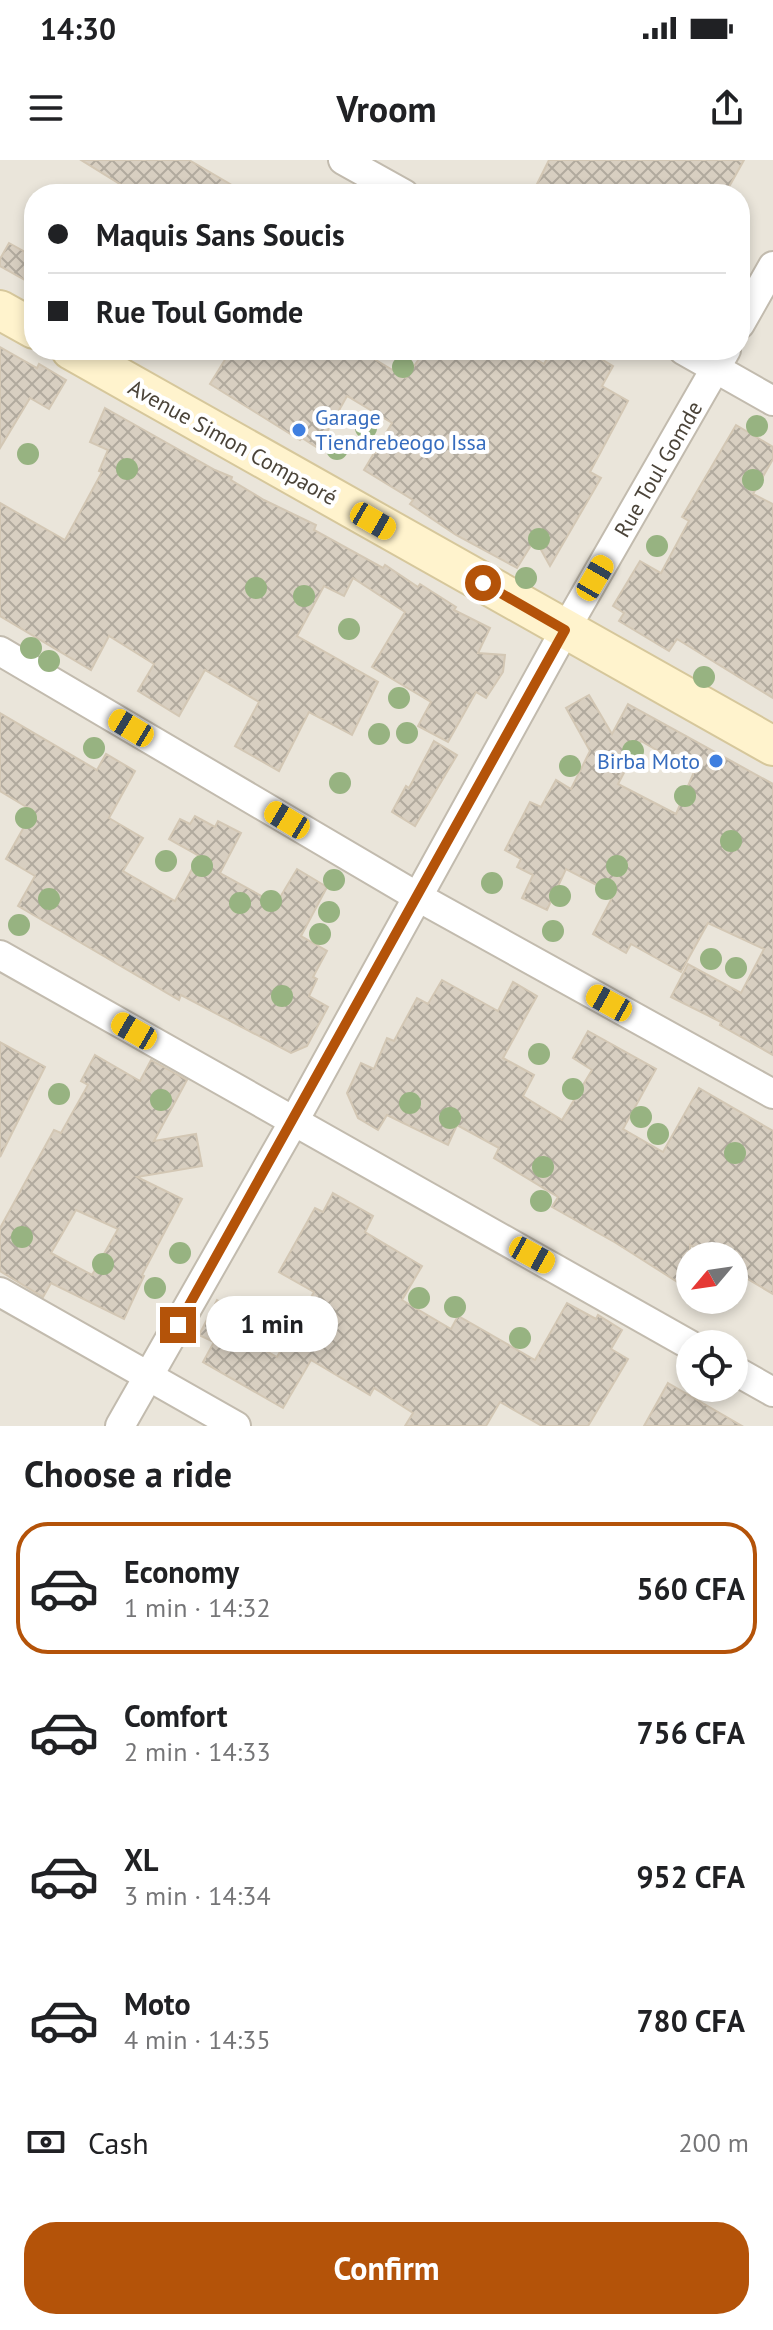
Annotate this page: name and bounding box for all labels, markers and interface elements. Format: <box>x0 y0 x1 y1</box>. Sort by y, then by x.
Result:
text: 14:30 <box>40 9 116 48</box>
text: Vroom <box>337 85 436 132</box>
icon: menu <box>24 86 68 130</box>
icon: share <box>705 86 749 130</box>
text: Maquis Sans Soucis <box>96 215 345 254</box>
text: Rue Toul Gomde <box>96 292 303 331</box>
street label: Avenue Simon Compaoré <box>124 373 342 511</box>
street label: Rue Toul Gomde <box>608 396 708 542</box>
place label: Garage Tiendrebeogo Issa <box>315 403 487 456</box>
marker: Garage Tiendrebeogo Issa <box>290 421 308 439</box>
car <box>346 499 400 543</box>
car <box>573 551 617 605</box>
route start <box>465 565 501 601</box>
car <box>104 705 158 751</box>
place label: Birba Moto <box>597 747 700 775</box>
marker: Birba Moto <box>707 752 725 770</box>
car <box>260 797 314 843</box>
car <box>582 981 636 1025</box>
car <box>107 1009 161 1053</box>
car <box>505 1233 559 1277</box>
north arrow <box>676 1242 748 1314</box>
map controls <box>676 1242 748 1402</box>
callout: 1 min <box>206 1297 338 1353</box>
route end <box>160 1307 196 1343</box>
text: 1 min <box>240 1307 304 1340</box>
button: locate <box>676 1330 748 1402</box>
text: Choose a ride <box>24 1450 232 1497</box>
icon: car <box>28 1552 100 1624</box>
text: Economy <box>124 1552 239 1591</box>
text: 560 CFA <box>637 1569 745 1608</box>
text: 1 min · 14:32 <box>124 1591 271 1624</box>
icon: car <box>28 1696 100 1768</box>
text: Comfort <box>124 1696 227 1735</box>
text: 756 CFA <box>637 1713 745 1752</box>
text: 2 min · 14:33 <box>124 1735 271 1768</box>
icon: car <box>28 1840 100 1912</box>
text: XL <box>124 1840 158 1879</box>
text: 952 CFA <box>637 1857 745 1896</box>
text: 3 min · 14:34 <box>124 1879 271 1912</box>
icon: car <box>28 1984 100 2056</box>
text: Moto <box>124 1984 191 2023</box>
text: 780 CFA <box>637 2001 745 2040</box>
text: 4 min · 14:35 <box>124 2023 271 2056</box>
icon: cash <box>24 2120 68 2164</box>
text: Cash <box>88 2123 149 2162</box>
text: 200 m <box>678 2126 749 2159</box>
button: Confirm <box>24 2222 749 2314</box>

